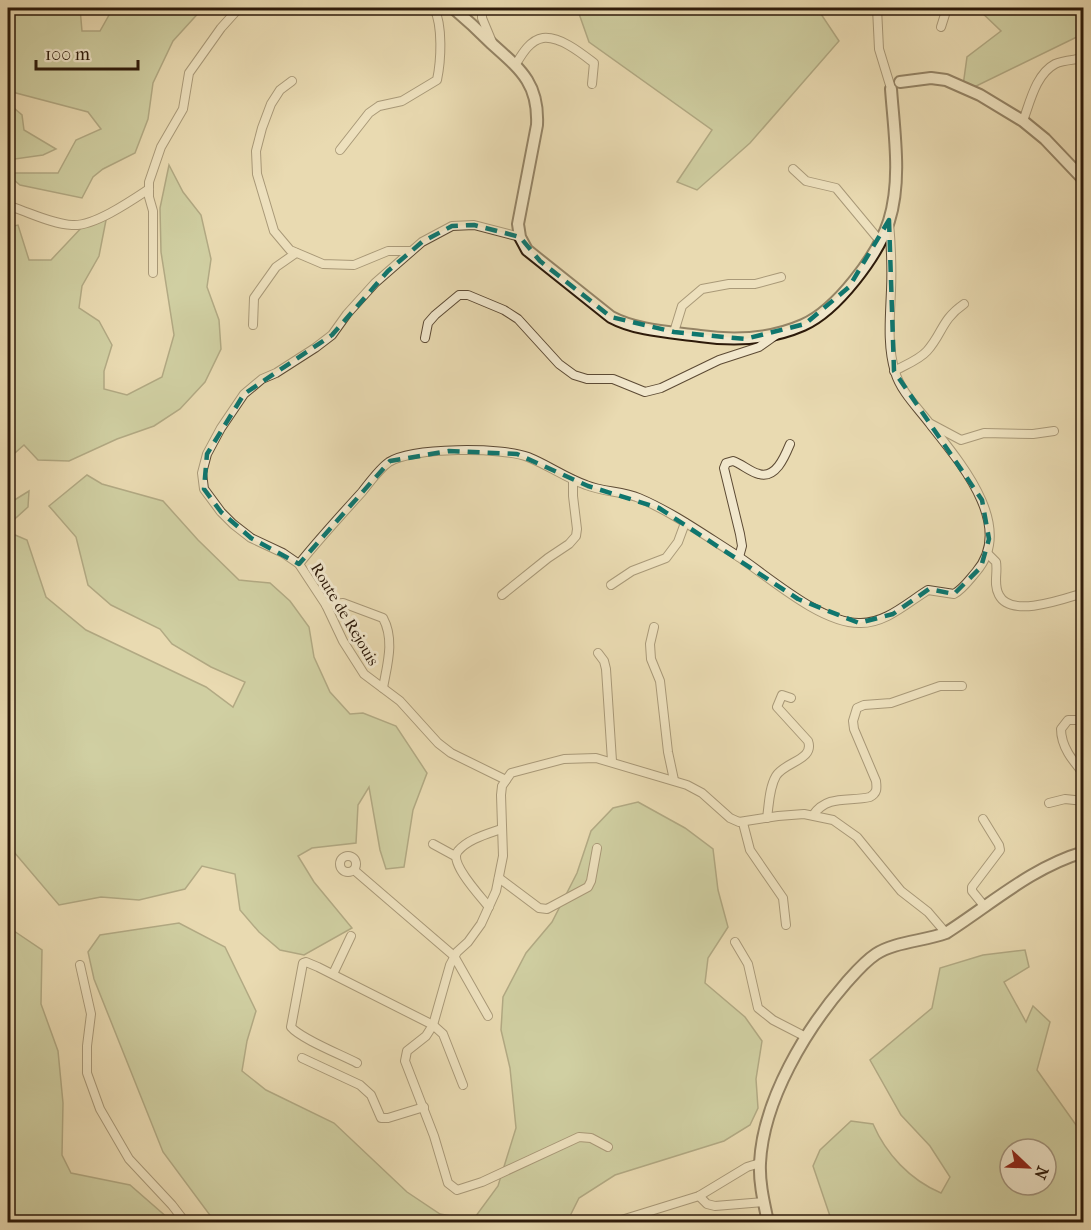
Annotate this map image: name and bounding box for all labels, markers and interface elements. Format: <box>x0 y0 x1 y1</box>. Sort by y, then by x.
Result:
scale bar <box>36 33 138 71</box>
text: 100 m <box>45 44 90 65</box>
street label: Route de Rejouis <box>307 559 383 669</box>
north arrow <box>998 1137 1058 1197</box>
text: N <box>1030 1163 1052 1183</box>

